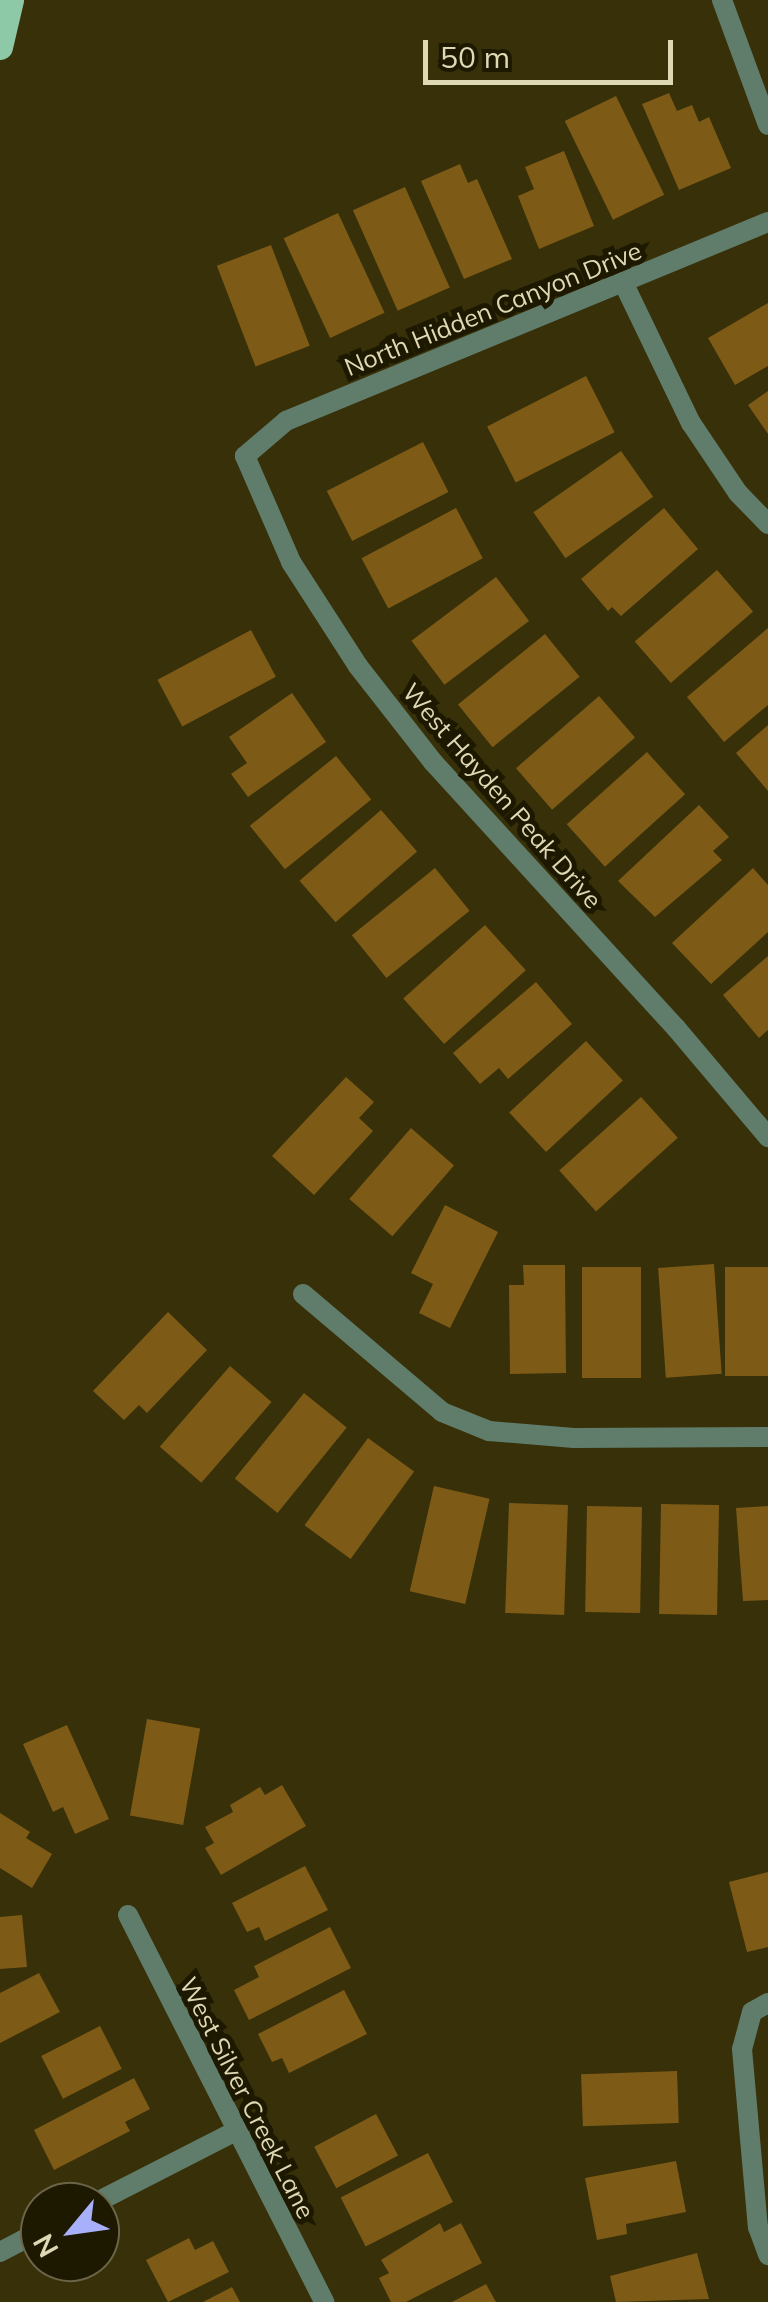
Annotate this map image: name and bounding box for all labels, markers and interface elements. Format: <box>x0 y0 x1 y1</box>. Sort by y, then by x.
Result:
scale bar <box>428 20 678 82</box>
text: 50 m <box>440 38 510 76</box>
street label: North Hidden Canyon Drive <box>340 236 646 382</box>
street label: West Hayden Peak Drive <box>396 677 608 915</box>
street label: West Silver Creek Lane <box>173 1972 321 2224</box>
north arrow <box>20 2182 120 2282</box>
text: N <box>25 2228 66 2264</box>

